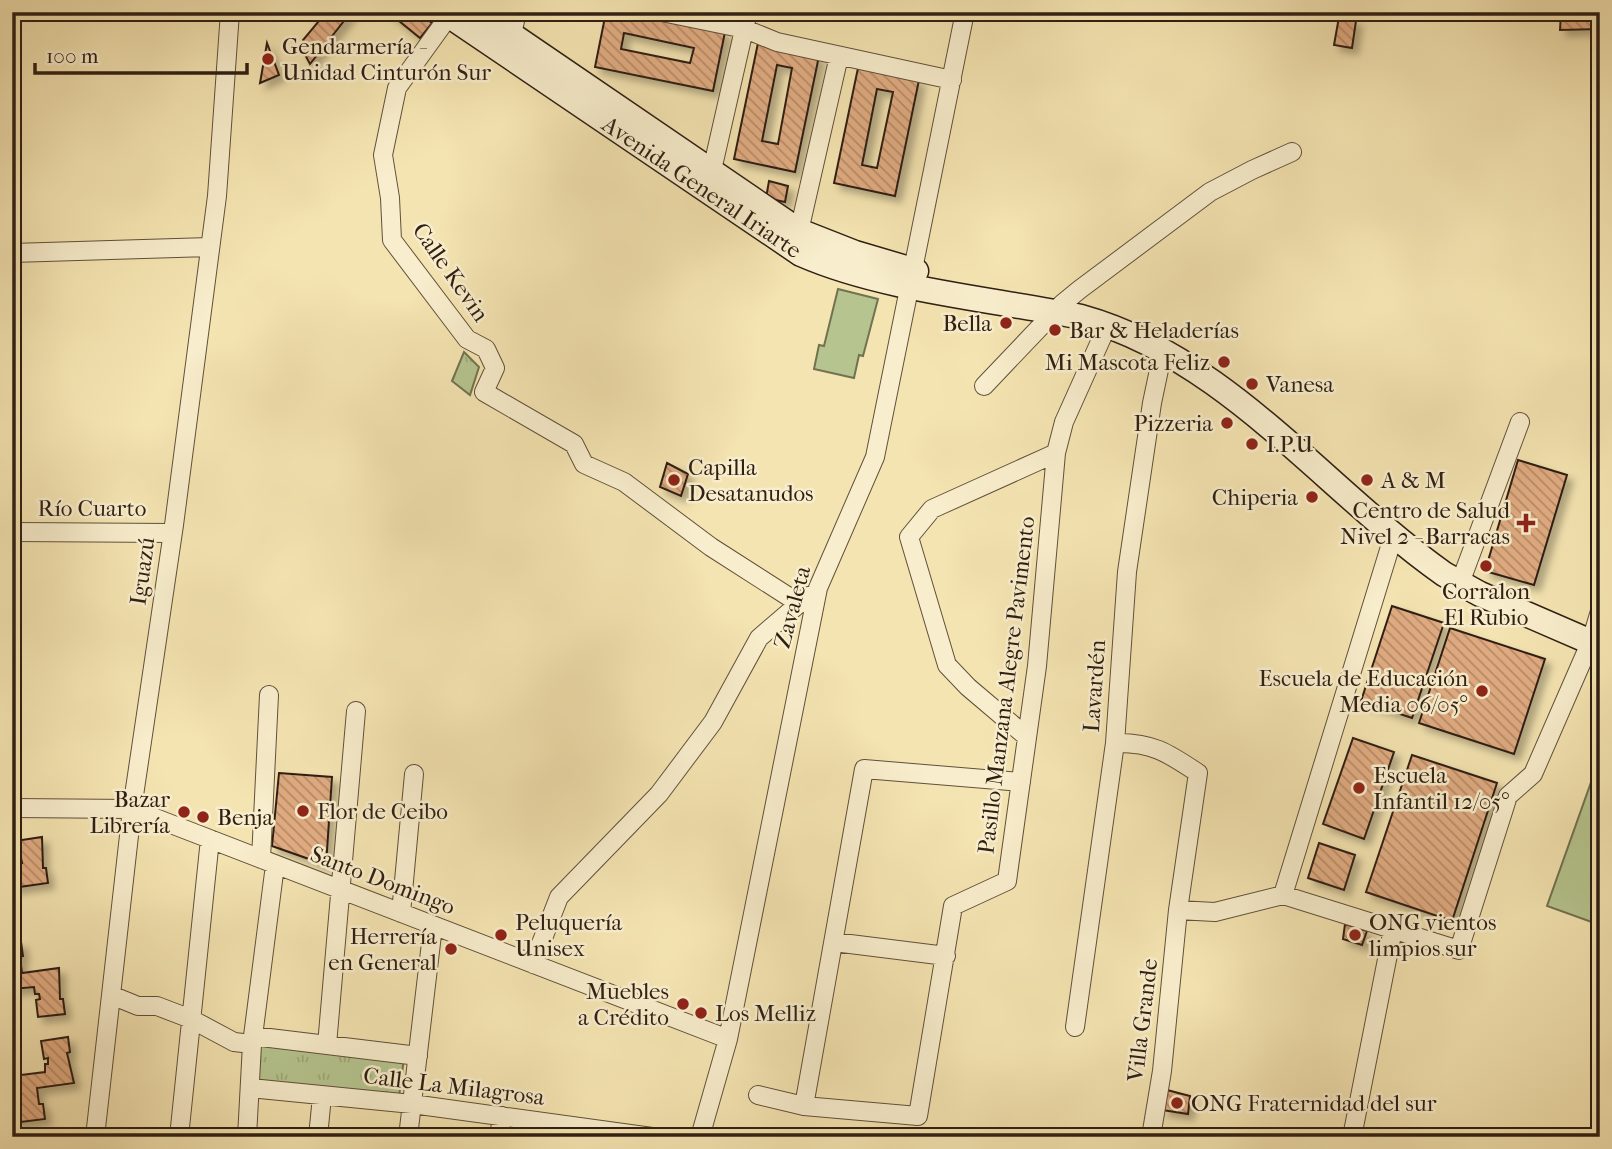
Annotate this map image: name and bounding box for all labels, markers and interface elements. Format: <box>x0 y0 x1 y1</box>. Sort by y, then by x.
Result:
scale bar <box>35 32 247 76</box>
place label: Gendarmería - Unidad Cinturón Sur <box>282 33 491 86</box>
text: 100 m <box>46 44 99 68</box>
marker: Gendarmería - Unidad Cinturón Sur <box>260 51 276 67</box>
street label: Avenida General Iriarte <box>596 110 807 264</box>
street label: Calle Kevin <box>407 218 495 327</box>
place label: Bella <box>942 310 992 337</box>
marker: Bella <box>998 315 1014 331</box>
place label: Bar & Heladerías <box>1069 317 1239 344</box>
marker: Bar & Heladerías <box>1047 322 1063 338</box>
place label: Mi Mascota Feliz <box>1045 349 1210 376</box>
marker: Mi Mascota Feliz <box>1216 354 1232 370</box>
place label: Vanesa <box>1265 371 1334 398</box>
marker: Vanesa <box>1244 376 1260 392</box>
place label: Pizzeria <box>1133 410 1213 437</box>
marker: Pizzeria <box>1219 415 1235 431</box>
place label: I.P.U <box>1266 431 1313 458</box>
marker: I.P.U <box>1244 436 1260 452</box>
place label: Capilla Desatanudos <box>688 454 814 507</box>
place label: A & M <box>1380 467 1446 494</box>
marker: Capilla Desatanudos <box>666 472 682 488</box>
marker: A & M <box>1359 472 1375 488</box>
place label: Chiperia <box>1212 484 1298 511</box>
marker: Chiperia <box>1304 489 1320 505</box>
street label: Río Cuarto <box>38 495 146 522</box>
place label: Centro de Salud Nivel 2 - Barracas <box>1340 497 1510 550</box>
marker: Centro de Salud Nivel 2 - Barracas <box>1516 513 1536 533</box>
street label: Pasillo Manzana Alegre Pavimento <box>972 515 1041 855</box>
street label: Iguazú <box>124 535 161 607</box>
marker: Corralon El Rubio <box>1478 558 1494 574</box>
street label: Zavaleta <box>769 563 817 651</box>
place label: Corralon El Rubio <box>1442 578 1531 631</box>
street label: Lavardén <box>1078 638 1111 733</box>
place label: Escuela de Educación Media 06/05° <box>1259 665 1469 718</box>
marker: Escuela de Educación Media 06/05° <box>1474 683 1490 699</box>
place label: Escuela Infantil 12/05° <box>1373 762 1510 815</box>
marker: Escuela Infantil 12/05° <box>1351 780 1367 796</box>
place label: Bazar Librería <box>89 786 170 839</box>
place label: Flor de Ceibo <box>317 798 448 825</box>
marker: Flor de Ceibo <box>295 803 311 819</box>
marker: Bazar Librería <box>176 804 192 820</box>
place label: Benja <box>217 804 273 831</box>
marker: Benja <box>195 809 211 825</box>
street label: Santo Domingo <box>307 840 459 920</box>
place label: Peluquería Unisex <box>515 909 623 962</box>
place label: ONG vientos limpios sur <box>1368 909 1496 962</box>
place label: Herrería en General <box>328 923 438 976</box>
marker: Peluquería Unisex <box>493 927 509 943</box>
marker: ONG vientos limpios sur <box>1347 927 1363 943</box>
marker: Herrería en General <box>443 941 459 957</box>
street label: Villa Grande <box>1121 957 1163 1084</box>
place label: Muebles a Crédito <box>578 978 669 1031</box>
marker: Muebles a Crédito <box>675 996 691 1012</box>
place label: Los Melliz <box>715 1000 816 1027</box>
marker: Los Melliz <box>693 1005 709 1021</box>
street label: Calle La Milagrosa <box>362 1062 546 1111</box>
place label: ONG Fraternidad del sur <box>1191 1090 1437 1117</box>
marker: ONG Fraternidad del sur <box>1169 1095 1185 1111</box>

